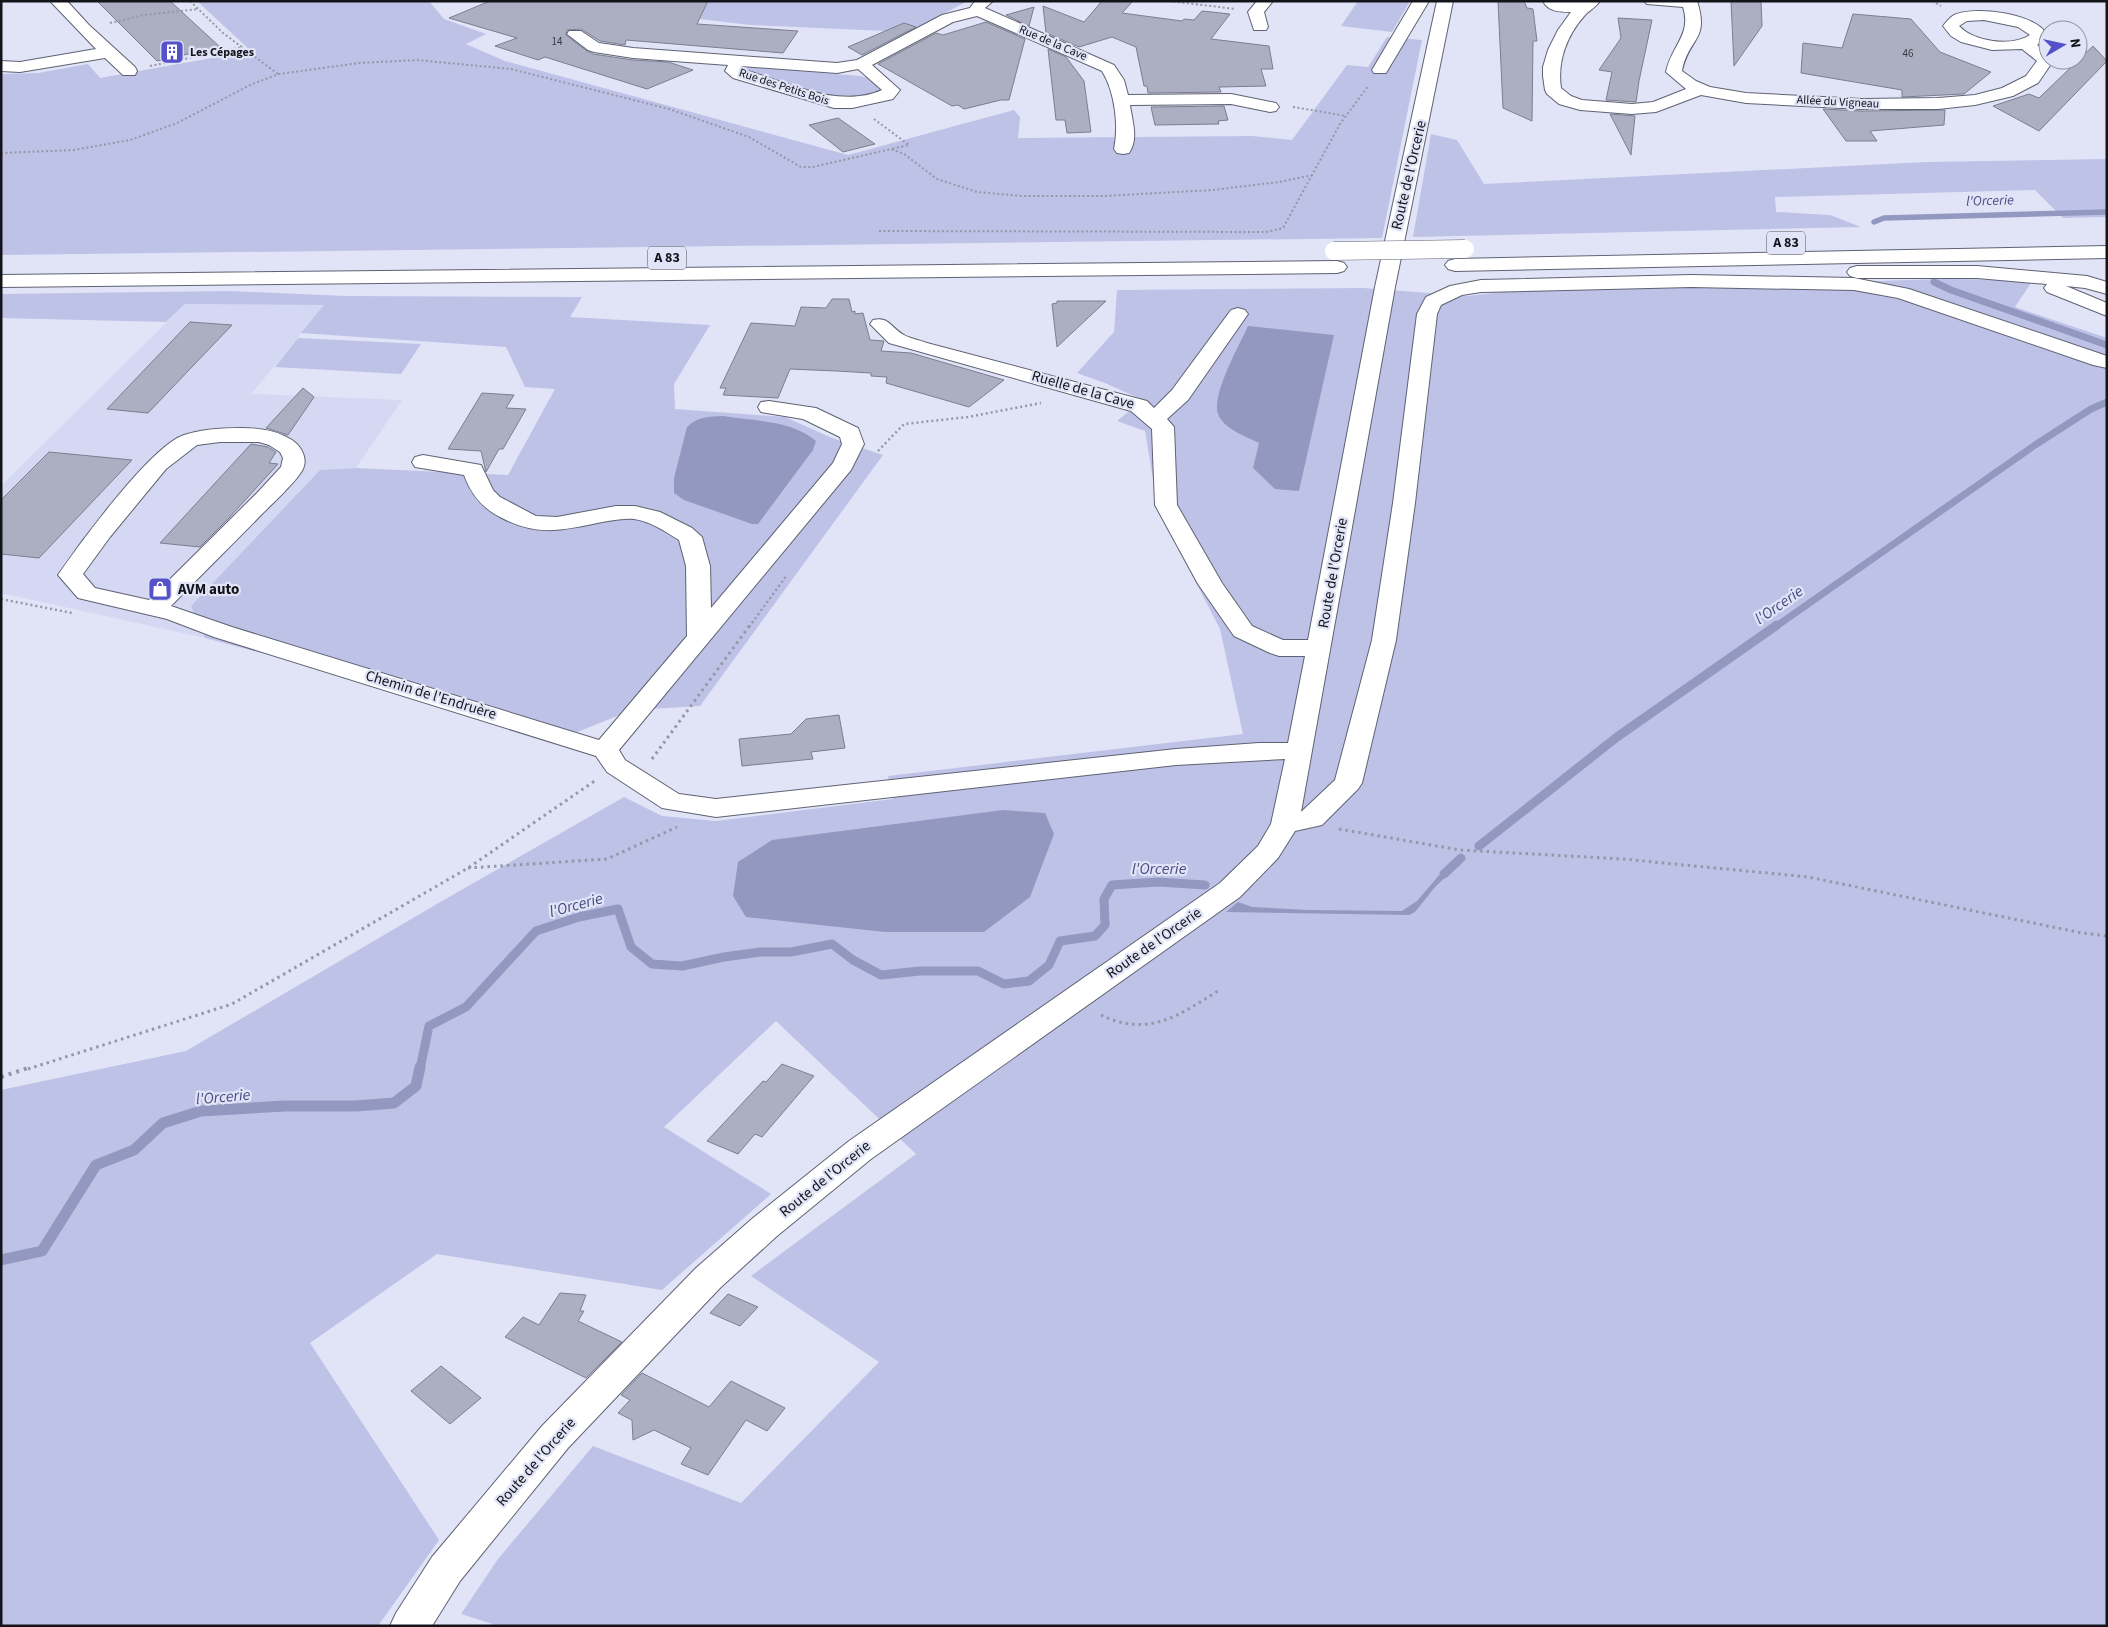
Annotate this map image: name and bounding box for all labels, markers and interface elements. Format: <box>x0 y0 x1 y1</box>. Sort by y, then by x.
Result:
north arrow <box>2038 20 2088 70</box>
street label: Rue de la Cave <box>1016 21 1090 65</box>
house number: 14 <box>552 34 563 49</box>
text: N <box>2064 37 2085 49</box>
building icon: Les Cépages <box>159 39 185 65</box>
place label: Les Cépages <box>190 44 254 61</box>
house number: 46 <box>1903 46 1914 61</box>
street label: Rue des Petits Bois <box>737 64 831 110</box>
street label: Allée du Vigneau <box>1796 91 1880 113</box>
street label: Route de l'Orcerie <box>1386 118 1432 232</box>
water label: l'Orcerie <box>1966 190 2015 212</box>
road number: A 83 <box>1767 232 1805 254</box>
road number: A 83 <box>648 247 686 270</box>
street label: Ruelle de la Cave <box>1029 365 1137 415</box>
street label: Route de l'Orcerie <box>1313 516 1353 630</box>
shop icon: AVM auto <box>147 576 173 602</box>
place label: AVM auto <box>177 579 239 600</box>
water label: l'Orcerie <box>1750 580 1808 630</box>
street label: Chemin de l'Endruère <box>363 665 499 725</box>
water label: l'Orcerie <box>1132 858 1187 880</box>
water label: l'Orcerie <box>547 887 606 923</box>
street label: Route de l'Orcerie <box>1102 902 1206 984</box>
water label: l'Orcerie <box>195 1084 252 1110</box>
street label: Route de l'Orcerie <box>775 1136 875 1222</box>
street label: Route de l'Orcerie <box>491 1413 581 1511</box>

